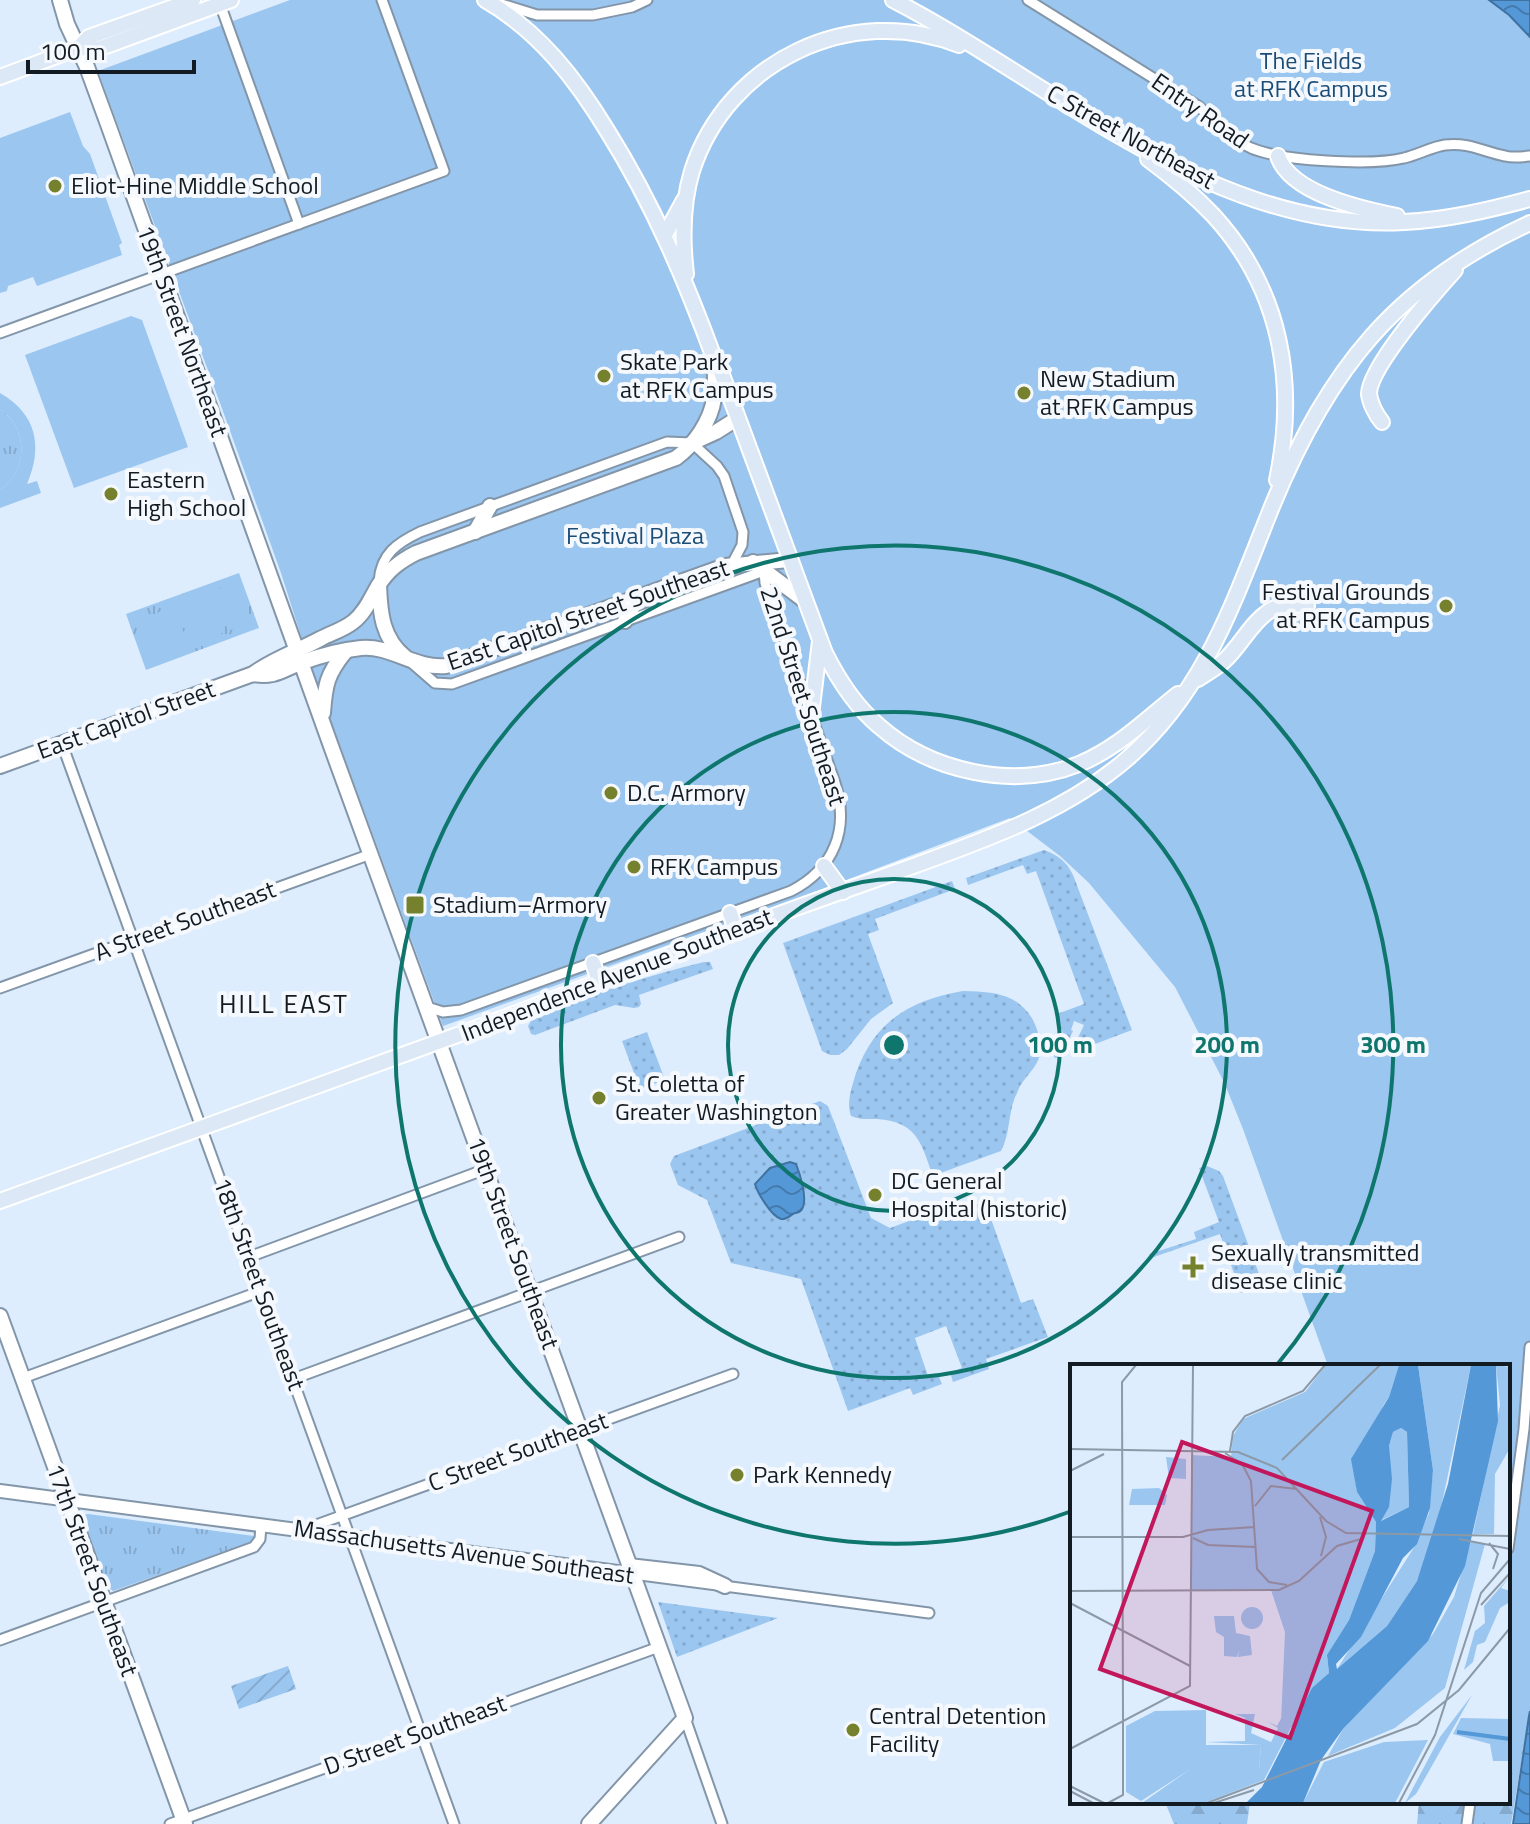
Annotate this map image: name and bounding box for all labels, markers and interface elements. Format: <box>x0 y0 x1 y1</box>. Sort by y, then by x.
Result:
scale bar <box>28 24 194 74</box>
text: 100 m <box>40 33 106 69</box>
park label: The Fields at RFK Campus <box>1234 42 1388 106</box>
street label: Entry Road <box>1145 63 1257 157</box>
street label: C Street Northeast <box>1041 75 1223 198</box>
place label: Eliot-Hine Middle School <box>71 167 319 203</box>
marker: Eliot-Hine Middle School <box>46 177 64 195</box>
street label: 19th Street Northeast <box>128 220 238 442</box>
place label: Skate Park at RFK Campus <box>620 343 774 407</box>
place label: New Stadium at RFK Campus <box>1040 360 1194 424</box>
marker: Skate Park at RFK Campus <box>595 367 613 385</box>
marker: New Stadium at RFK Campus <box>1015 384 1033 402</box>
place label: Eastern High School <box>127 461 246 525</box>
marker: Eastern High School <box>102 485 120 503</box>
park label: Festival Plaza <box>566 517 704 553</box>
street label: East Capitol Street Southeast <box>442 549 734 679</box>
place label: Festival Grounds at RFK Campus <box>1262 573 1430 637</box>
street label: 22nd Street Southeast <box>752 582 857 810</box>
marker: Festival Grounds at RFK Campus <box>1437 597 1455 615</box>
street label: East Capitol Street <box>32 670 220 768</box>
place label: D.C. Armory <box>627 774 746 810</box>
marker: D.C. Armory <box>602 784 620 802</box>
place label: RFK Campus <box>650 848 778 884</box>
marker: RFK Campus <box>625 858 643 876</box>
street label: A Street Southeast <box>89 870 281 970</box>
place label: Stadium–Armory <box>433 886 608 922</box>
marker: Stadium–Armory <box>404 894 426 916</box>
street label: Independence Avenue Southeast <box>456 898 778 1050</box>
district label: HILL EAST <box>219 984 349 1023</box>
text: 100 m <box>1027 1026 1093 1062</box>
text: 200 m <box>1194 1026 1260 1062</box>
text: 300 m <box>1360 1026 1426 1062</box>
centre of rings <box>880 1031 908 1059</box>
place label: St. Coletta of Greater Washington <box>615 1065 818 1129</box>
marker: St. Coletta of Greater Washington <box>590 1089 608 1107</box>
street label: 19th Street Southeast <box>459 1131 569 1355</box>
place label: DC General Hospital (historic) <box>891 1162 1067 1226</box>
street label: 18th Street Southeast <box>205 1172 315 1396</box>
marker: DC General Hospital (historic) <box>866 1186 884 1204</box>
place label: Sexually transmitted disease clinic <box>1211 1234 1419 1298</box>
marker: Sexually transmitted disease clinic <box>1182 1256 1204 1278</box>
inset map <box>1070 1364 1510 1804</box>
street label: C Street Southeast <box>423 1402 613 1500</box>
place label: Park Kennedy <box>753 1456 892 1492</box>
street label: 17th Street Southeast <box>38 1458 148 1682</box>
marker: Park Kennedy <box>728 1466 746 1484</box>
street label: Massachusetts Avenue Southeast <box>292 1509 637 1593</box>
street label: D Street Southeast <box>319 1684 511 1784</box>
place label: Central Detention Facility <box>869 1697 1046 1761</box>
marker: Central Detention Facility <box>844 1721 862 1739</box>

